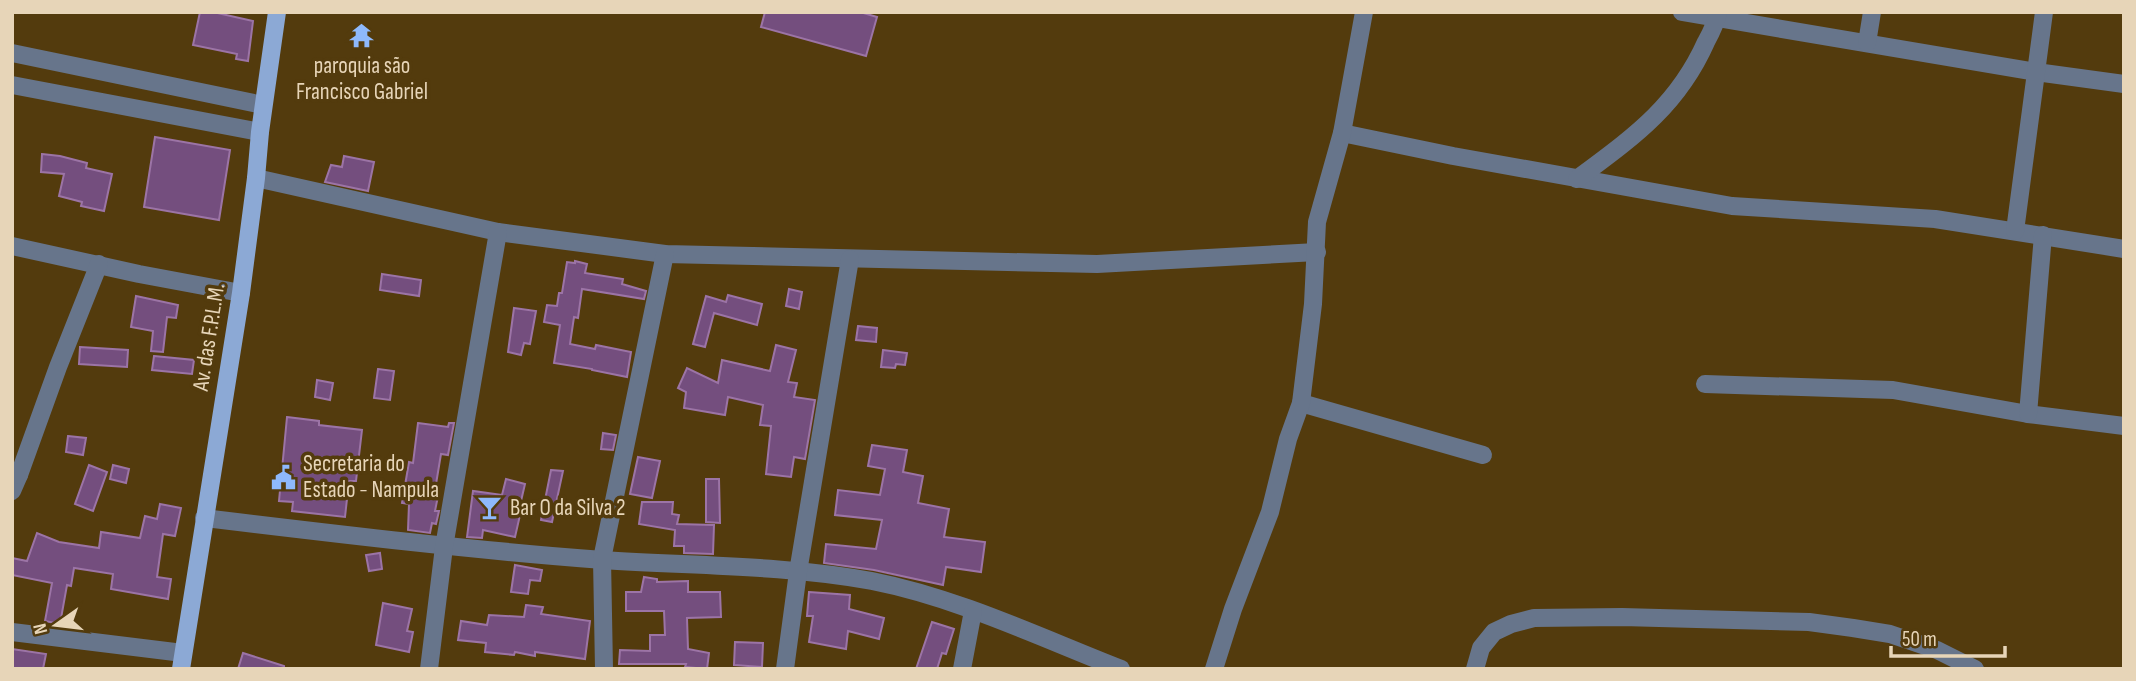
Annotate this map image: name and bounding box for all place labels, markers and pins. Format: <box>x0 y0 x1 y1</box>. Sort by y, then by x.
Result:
temple icon: paroquia são Francisco Gabriel <box>348 22 376 50</box>
place label: paroquia são Francisco Gabriel <box>296 52 428 106</box>
place label: Secretaria do Estado - Nampula <box>303 450 439 504</box>
public building icon: Secretaria do Estado - Nampula <box>269 463 297 491</box>
bar icon: Bar O da Silva 2 <box>476 494 504 522</box>
place label: Bar O da Silva 2 <box>510 494 625 522</box>

